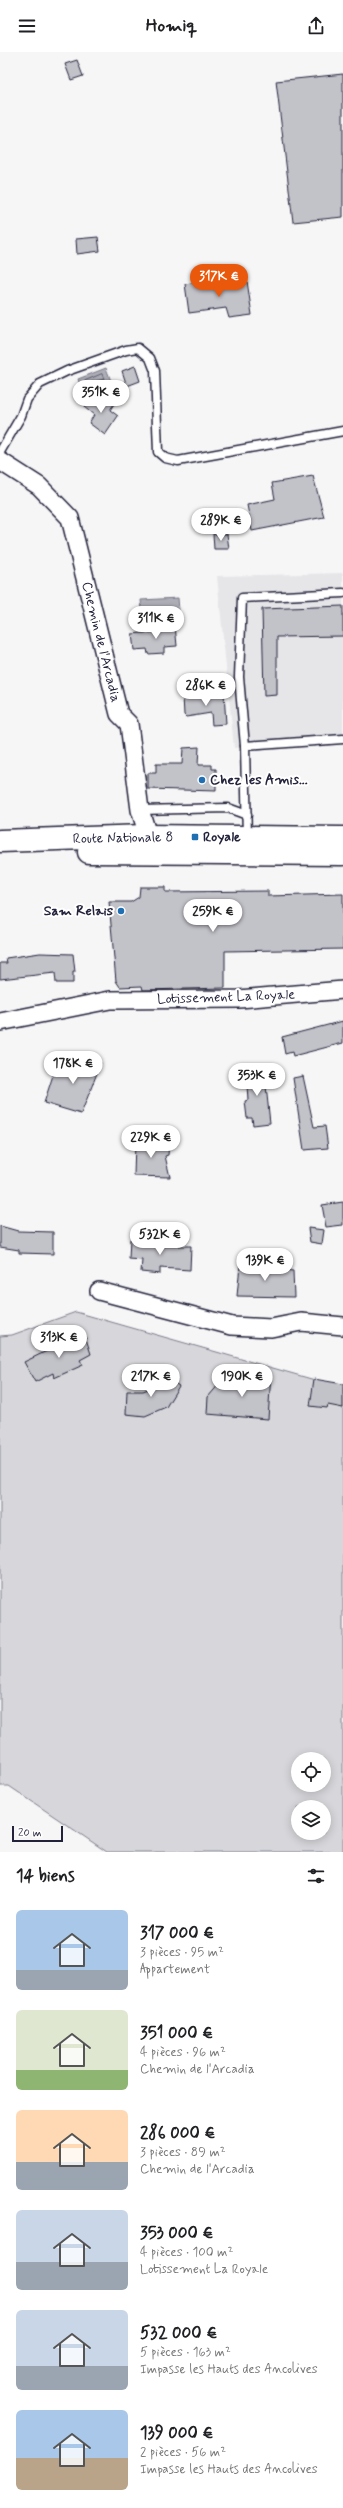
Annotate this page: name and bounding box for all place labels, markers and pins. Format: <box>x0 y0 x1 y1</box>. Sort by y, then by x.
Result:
pin: 317K € <box>186 264 252 298</box>
pin: 351K € <box>68 380 134 414</box>
pin: 289K € <box>188 508 254 542</box>
pin: 311K € <box>123 606 189 640</box>
pin: 286K € <box>173 673 239 707</box>
place label: Chez les Amis... <box>210 771 308 789</box>
marker: Chez les Amis... <box>197 775 207 785</box>
place label: Royale <box>203 828 241 846</box>
marker: Royale <box>190 832 200 842</box>
pin: 259K € <box>180 899 246 933</box>
place label: Sam Relais <box>44 902 114 920</box>
marker: Sam Relais <box>116 906 126 916</box>
pin: 178K € <box>40 1051 106 1085</box>
pin: 353K € <box>224 1063 290 1097</box>
pin: 229K € <box>118 1125 184 1159</box>
pin: 532K € <box>127 1222 193 1256</box>
pin: 139K € <box>232 1248 298 1282</box>
pin: 313K € <box>26 1325 92 1359</box>
pin: 217K € <box>118 1364 184 1398</box>
pin: 190K € <box>209 1364 275 1398</box>

